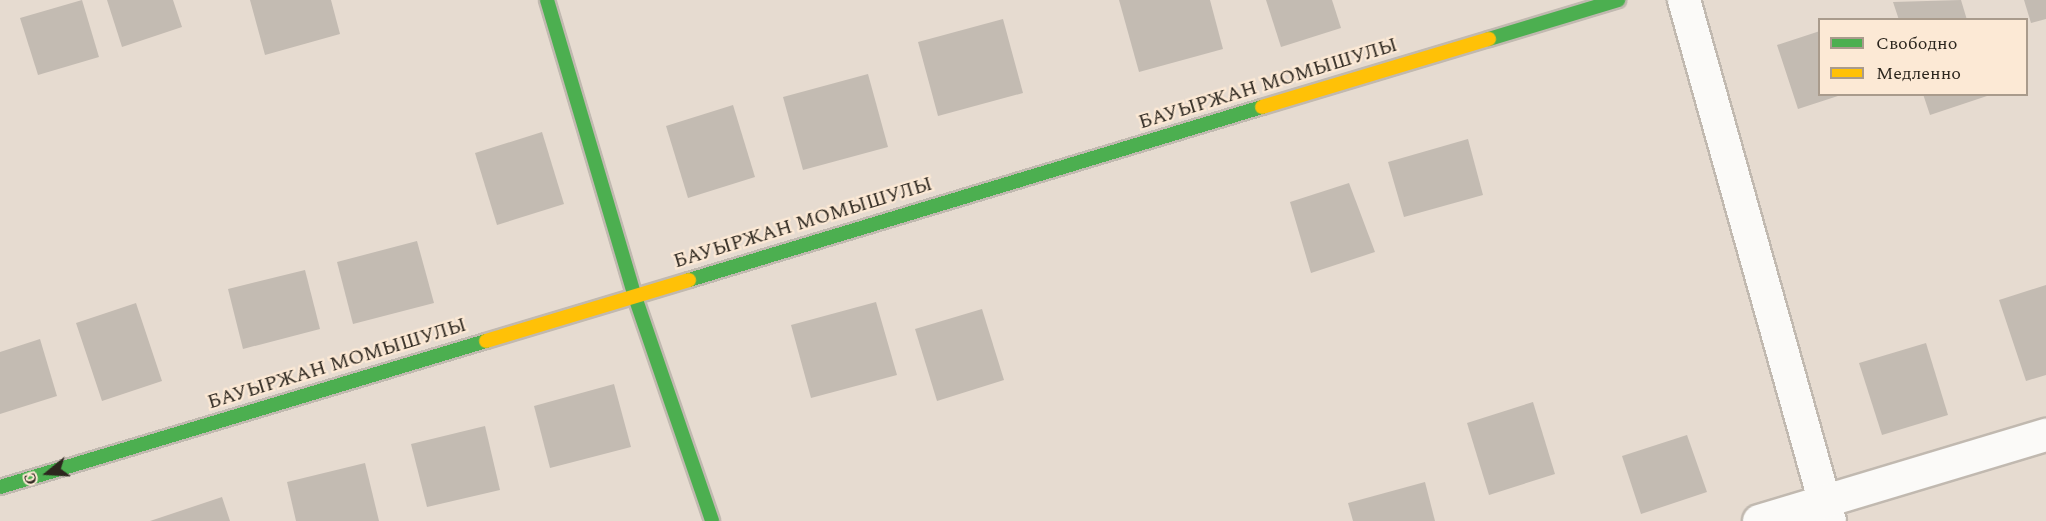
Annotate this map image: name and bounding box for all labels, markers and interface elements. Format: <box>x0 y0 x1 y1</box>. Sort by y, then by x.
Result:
legend <box>1818 18 2028 96</box>
text: Свободно <box>1876 30 1957 57</box>
street label: БАУЫРЖАН МОМЫШУЛЫ <box>1136 33 1400 135</box>
text: Медленно <box>1876 60 1961 87</box>
street label: БАУЫРЖАН МОМЫШУЛЫ <box>671 172 935 274</box>
street label: БАУЫРЖАН МОМЫШУЛЫ <box>205 313 469 415</box>
north arrow <box>18 443 78 503</box>
text: С <box>18 469 44 488</box>

